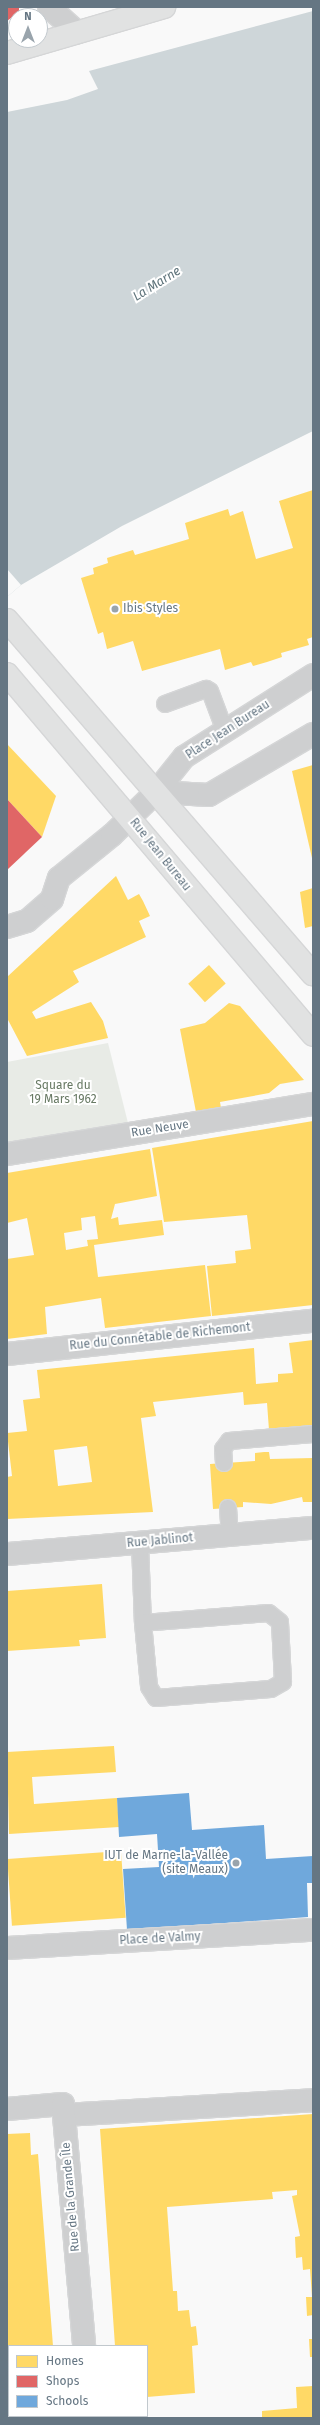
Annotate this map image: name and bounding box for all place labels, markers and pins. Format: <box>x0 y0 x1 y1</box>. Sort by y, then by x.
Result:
place label: Ibis Styles <box>123 602 178 616</box>
marker: Ibis Styles <box>110 604 120 614</box>
place label: IUT de Marne-la-Vallée (site Meaux) <box>104 1849 228 1877</box>
marker: IUT de Marne-la-Vallée (site Meaux) <box>231 1858 241 1868</box>

